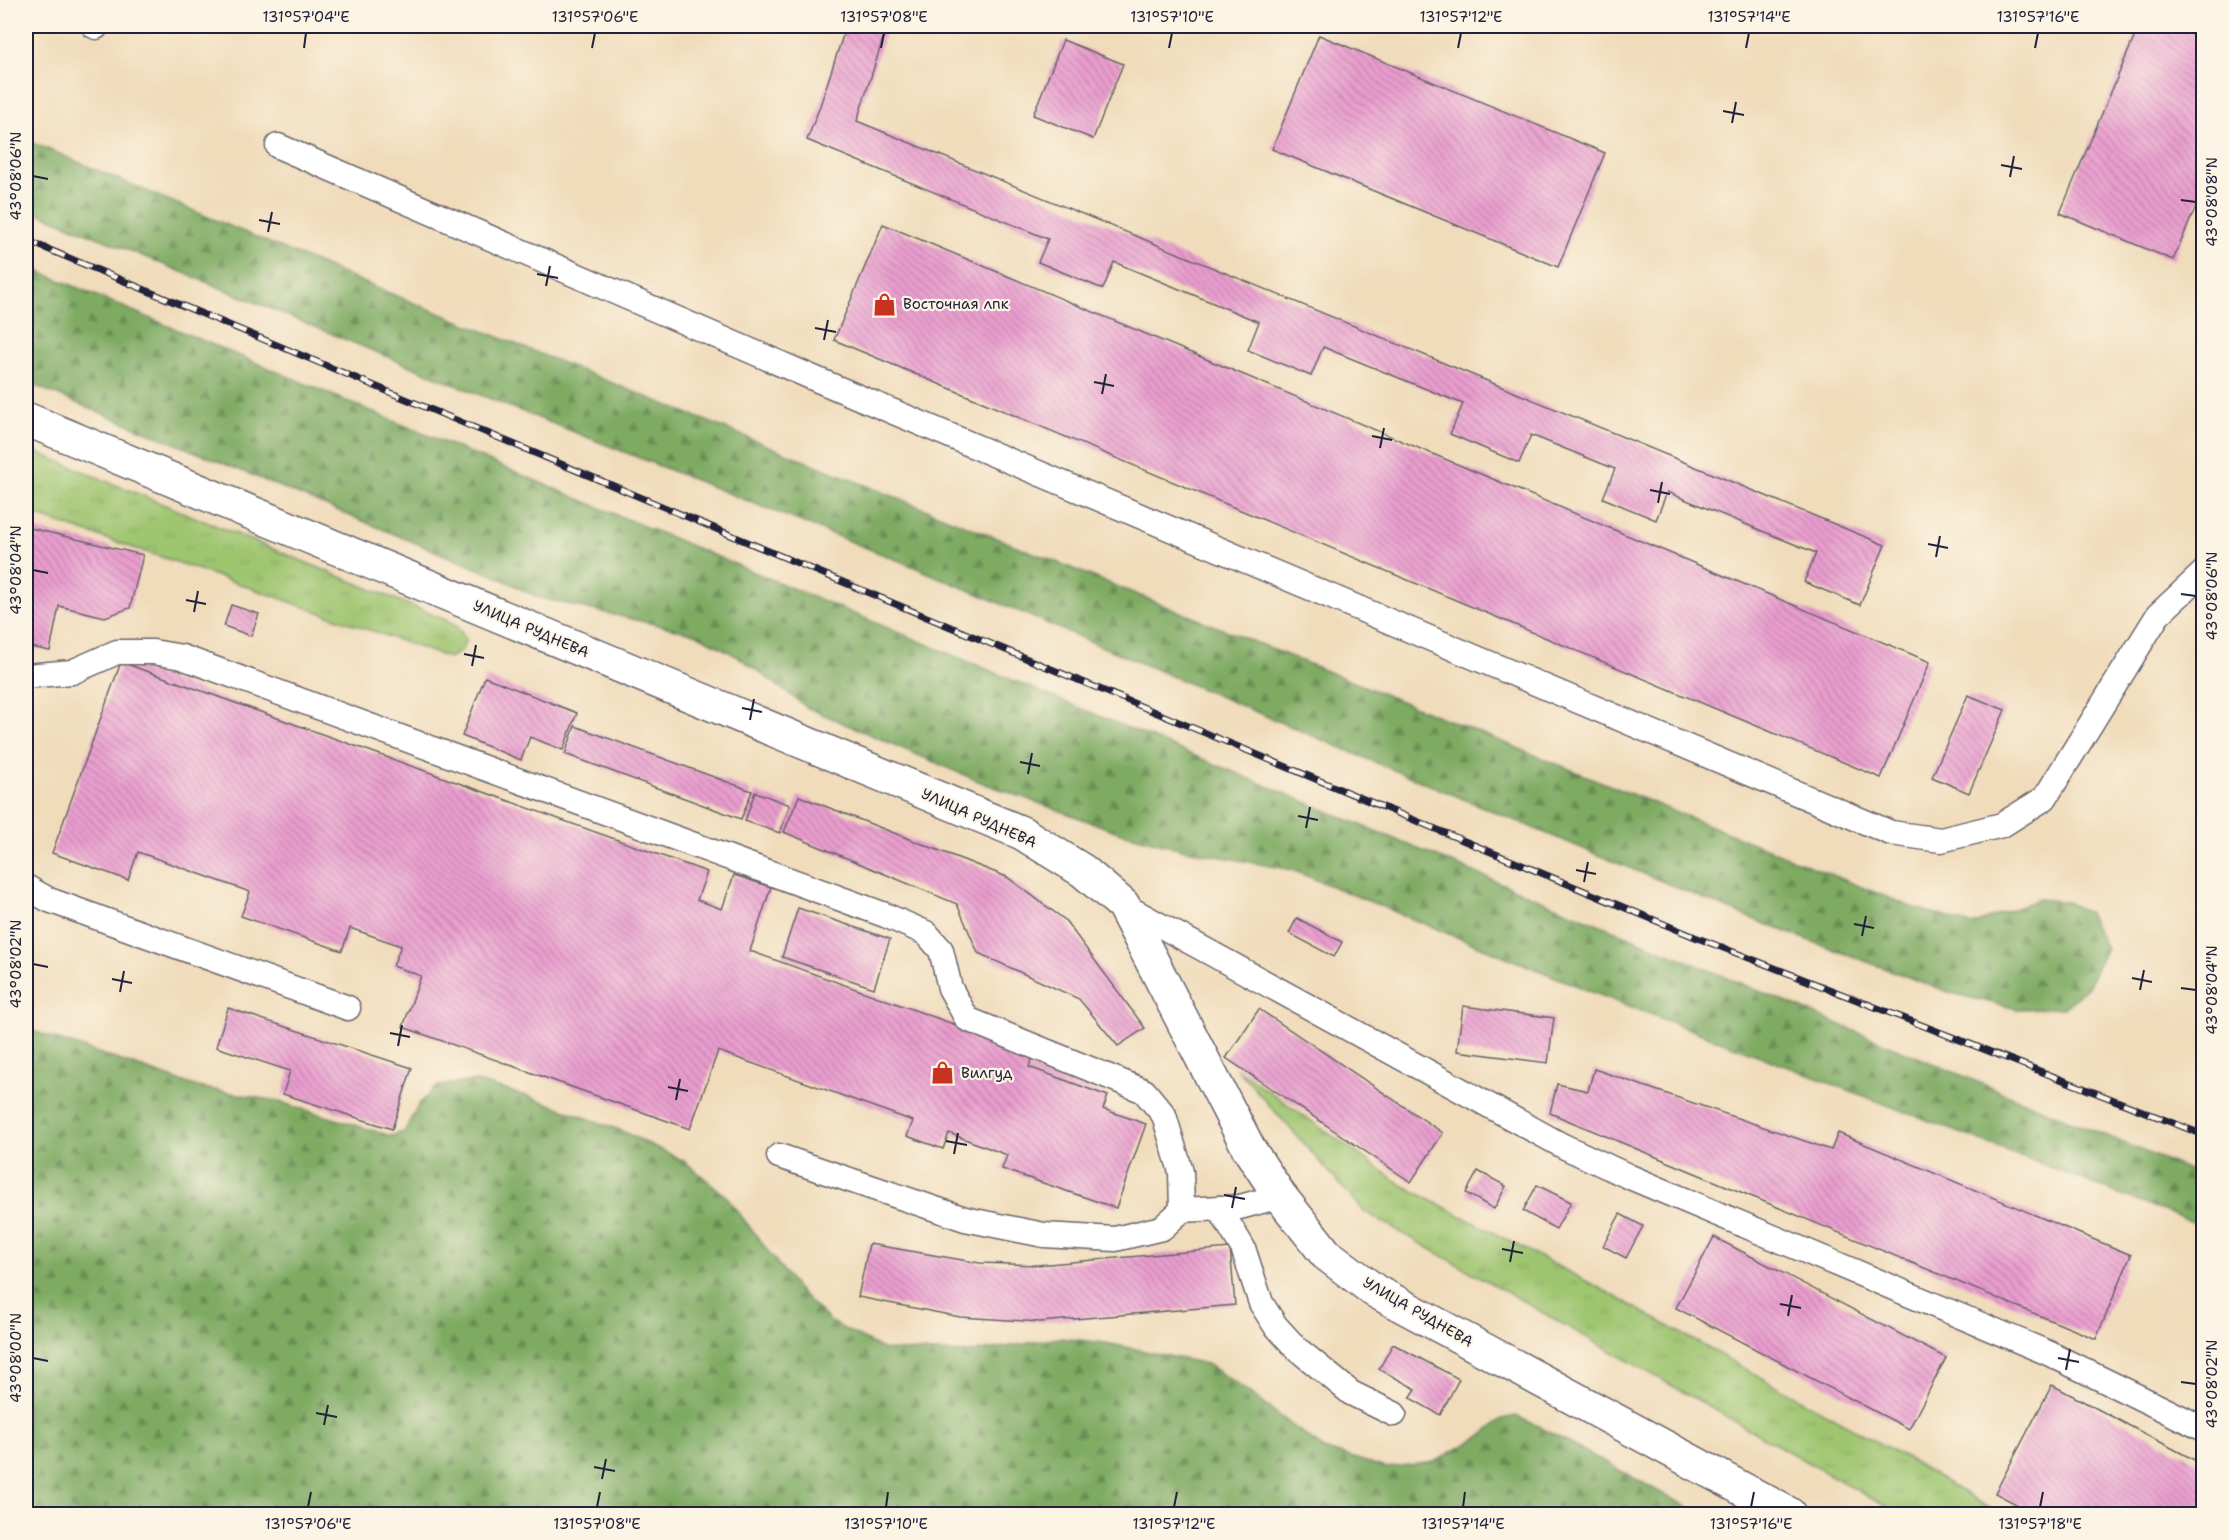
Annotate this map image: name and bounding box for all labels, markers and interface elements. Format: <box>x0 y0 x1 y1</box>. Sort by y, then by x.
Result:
text: 131°57'04"E <box>262 7 350 27</box>
text: 131°57'06"E <box>552 7 638 27</box>
text: 131°57'08"E <box>840 7 928 27</box>
text: 131°57'10"E <box>1130 7 1214 27</box>
text: 131°57'12"E <box>1419 7 1503 27</box>
text: 131°57'14"E <box>1707 7 1791 27</box>
text: 131°57'16"E <box>1997 7 2079 27</box>
text: 43°08'06"N <box>6 132 26 220</box>
text: 43°08'08"N <box>2202 157 2222 247</box>
shop icon: Восточная лпк <box>872 291 898 317</box>
place label: Восточная лпк <box>903 294 1009 314</box>
text: 43°08'04"N <box>6 525 26 615</box>
text: 43°08'06"N <box>2202 552 2222 640</box>
street label: УЛИЦА РУДНЕВА <box>470 596 592 663</box>
street label: УЛИЦА РУДНЕВА <box>918 784 1040 852</box>
text: 43°08'02"N <box>6 919 26 1009</box>
text: 43°08'04"N <box>2202 945 2222 1035</box>
shop icon: Вилгуд <box>930 1060 956 1086</box>
place label: Вилгуд <box>961 1063 1013 1083</box>
street label: УЛИЦА РУДНЕВА <box>1359 1272 1477 1352</box>
text: 43°08'00"N <box>6 1313 26 1403</box>
text: 43°08'02"N <box>2202 1339 2222 1429</box>
text: 131°57'06"E <box>265 1514 351 1534</box>
text: 131°57'08"E <box>553 1514 641 1534</box>
text: 131°57'10"E <box>844 1514 928 1534</box>
text: 131°57'12"E <box>1132 1514 1216 1534</box>
text: 131°57'14"E <box>1421 1514 1505 1534</box>
text: 131°57'16"E <box>1710 1514 1792 1534</box>
text: 131°57'18"E <box>1998 1514 2082 1534</box>

